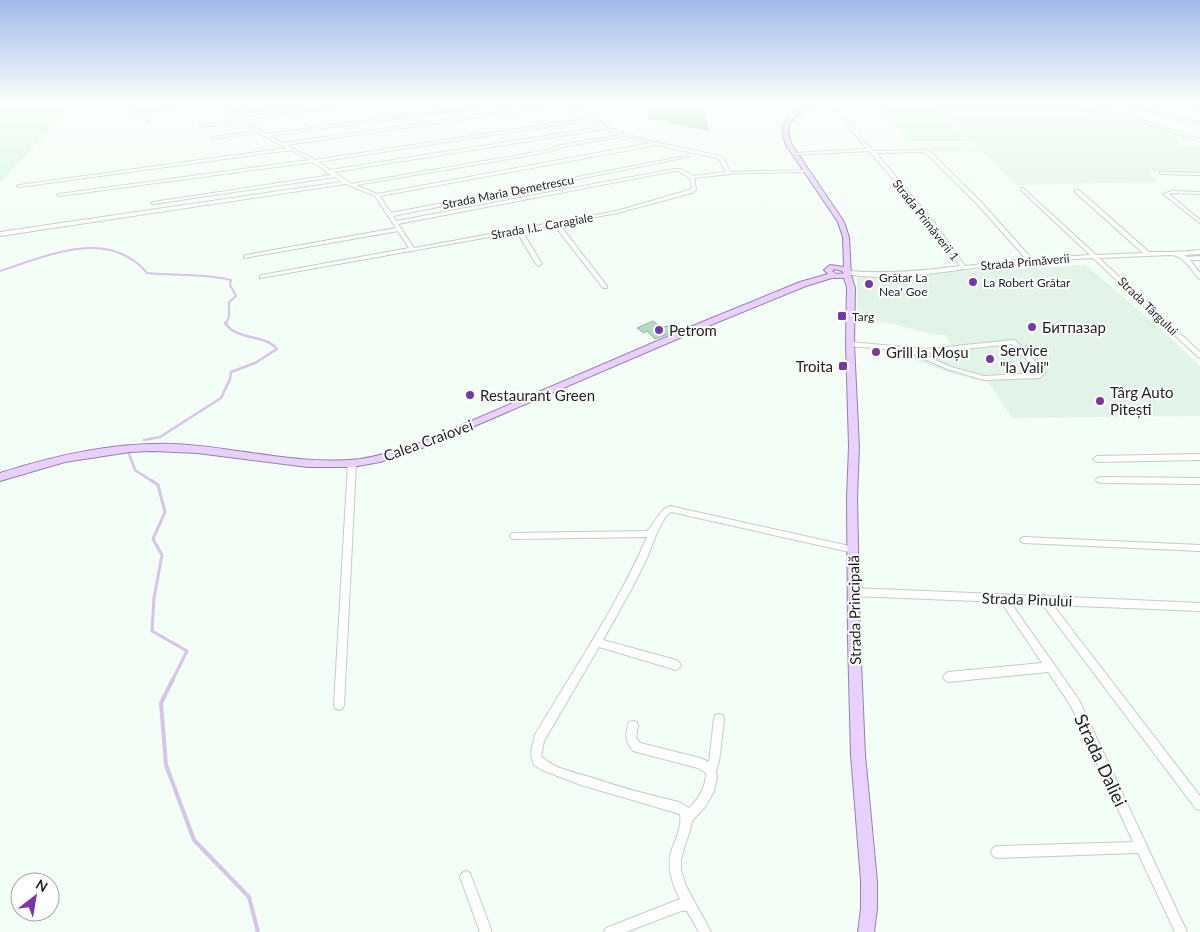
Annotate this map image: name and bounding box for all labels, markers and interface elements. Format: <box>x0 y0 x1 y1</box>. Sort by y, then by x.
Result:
street label: Strada Maria Demetrescu <box>441 172 575 212</box>
street label: Strada Primăverii 1 <box>890 176 962 264</box>
street label: Strada I.L. Caragiale <box>490 210 594 242</box>
street label: Strada Primăverii <box>980 251 1070 273</box>
place label: Grătar La Nea' Goe <box>879 270 928 299</box>
street label: Strada Târgului <box>1115 274 1181 338</box>
place label: La Robert Grătar <box>983 275 1071 290</box>
marker: La Robert Grătar <box>967 276 979 288</box>
marker: Grătar La Nea' Goe <box>863 278 875 290</box>
place label: Targ <box>852 309 874 324</box>
marker: Targ <box>836 310 848 322</box>
place label: Битпазар <box>1042 318 1106 336</box>
place label: Petrom <box>669 321 717 339</box>
marker: Битпазар <box>1026 321 1038 333</box>
marker: Petrom <box>653 324 665 336</box>
place label: Service "la Vali" <box>1000 341 1049 376</box>
place label: Grill la Moșu <box>886 343 969 361</box>
marker: Grill la Moșu <box>870 346 882 358</box>
marker: Service "la Vali" <box>984 353 996 365</box>
place label: Troita <box>796 357 833 375</box>
marker: Troita <box>837 360 849 372</box>
place label: Târg Auto Pitești <box>1110 383 1174 418</box>
place label: Restaurant Green <box>480 386 595 404</box>
marker: Restaurant Green <box>464 389 476 401</box>
marker: Târg Auto Pitești <box>1094 395 1106 407</box>
street label: Calea Craiovei <box>381 415 475 465</box>
street label: Strada Principală <box>844 555 864 665</box>
street label: Strada Pinului <box>981 588 1073 610</box>
street label: Strada Daliei <box>1070 710 1132 810</box>
north arrow <box>10 872 60 922</box>
text: N <box>33 875 51 895</box>

